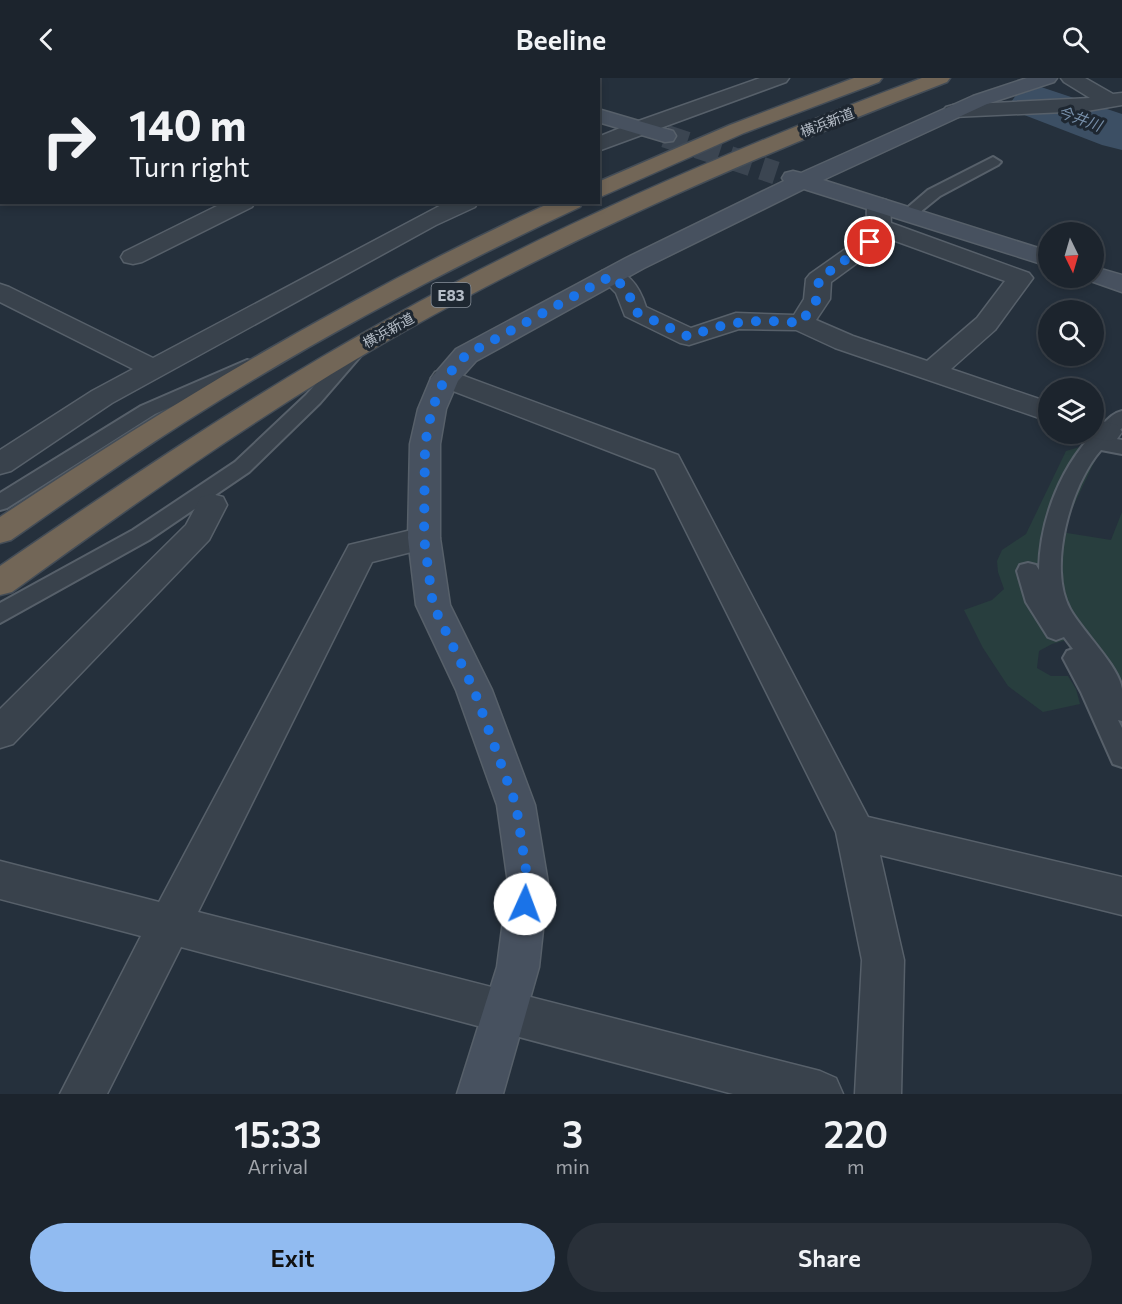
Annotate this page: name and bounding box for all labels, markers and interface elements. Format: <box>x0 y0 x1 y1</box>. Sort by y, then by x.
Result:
icon: back <box>30 23 63 56</box>
text: Beeline <box>516 23 606 56</box>
icon: search <box>1059 23 1092 56</box>
text: 140 m <box>129 98 246 150</box>
icon: right <box>30 102 108 180</box>
water label: 今井川 <box>1056 102 1106 135</box>
street label: 横浜新道 <box>798 104 856 140</box>
text: Turn right <box>129 150 249 183</box>
pin <box>844 216 895 267</box>
north arrow <box>1038 222 1104 288</box>
map controls <box>1038 222 1104 444</box>
icon: arrive <box>853 225 886 258</box>
road number: E83 <box>432 283 470 307</box>
button: search <box>1038 300 1104 366</box>
street label: 横浜新道 <box>359 309 417 351</box>
button: layers <box>1038 378 1104 444</box>
position arrow <box>493 872 557 936</box>
text: 15:33 <box>234 1111 322 1155</box>
text: 3 <box>562 1111 583 1155</box>
text: 220 <box>824 1111 888 1155</box>
text: Arrival <box>248 1154 308 1178</box>
text: min <box>556 1154 590 1178</box>
text: m <box>847 1154 865 1178</box>
button: Exit <box>30 1223 555 1292</box>
button: Share <box>567 1223 1092 1292</box>

